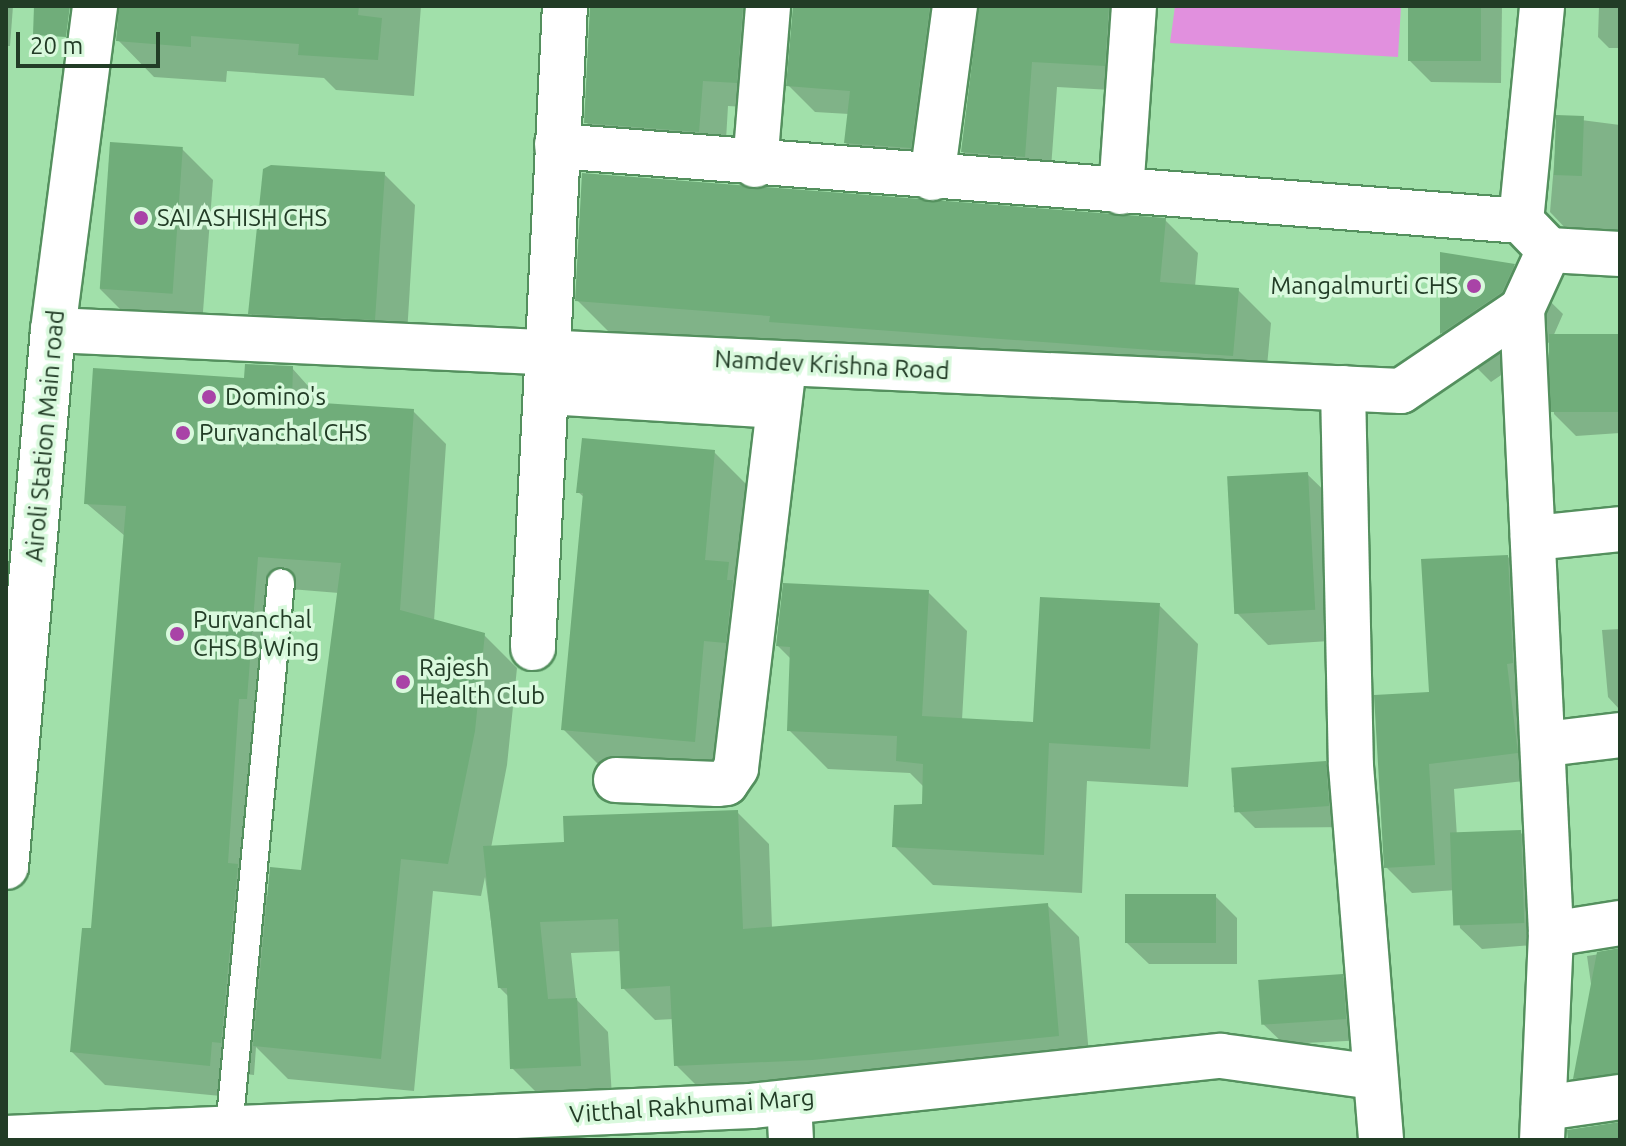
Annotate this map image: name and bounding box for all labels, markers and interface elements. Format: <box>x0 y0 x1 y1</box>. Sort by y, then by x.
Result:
scale bar <box>20 16 164 66</box>
text: 20 m <box>30 32 83 59</box>
place label: SAI ASHISH CHS <box>157 204 327 232</box>
marker: SAI ASHISH CHS <box>132 209 150 227</box>
place label: Mangalmurti CHS <box>1270 272 1458 300</box>
marker: Mangalmurti CHS <box>1465 277 1483 295</box>
street label: Airoli Station Main road <box>20 309 70 563</box>
street label: Namdev Krishna Road <box>714 344 950 386</box>
place label: Domino's <box>225 383 326 411</box>
marker: Domino's <box>200 388 218 406</box>
place label: Purvanchal CHS <box>199 419 367 447</box>
marker: Purvanchal CHS <box>174 424 192 442</box>
place label: Purvanchal CHS B Wing <box>193 606 319 662</box>
marker: Purvanchal CHS B Wing <box>168 625 186 643</box>
place label: Rajesh Health Club <box>419 654 545 710</box>
marker: Rajesh Health Club <box>394 673 412 691</box>
street label: Vitthal Rakhumai Marg <box>568 1083 816 1129</box>

